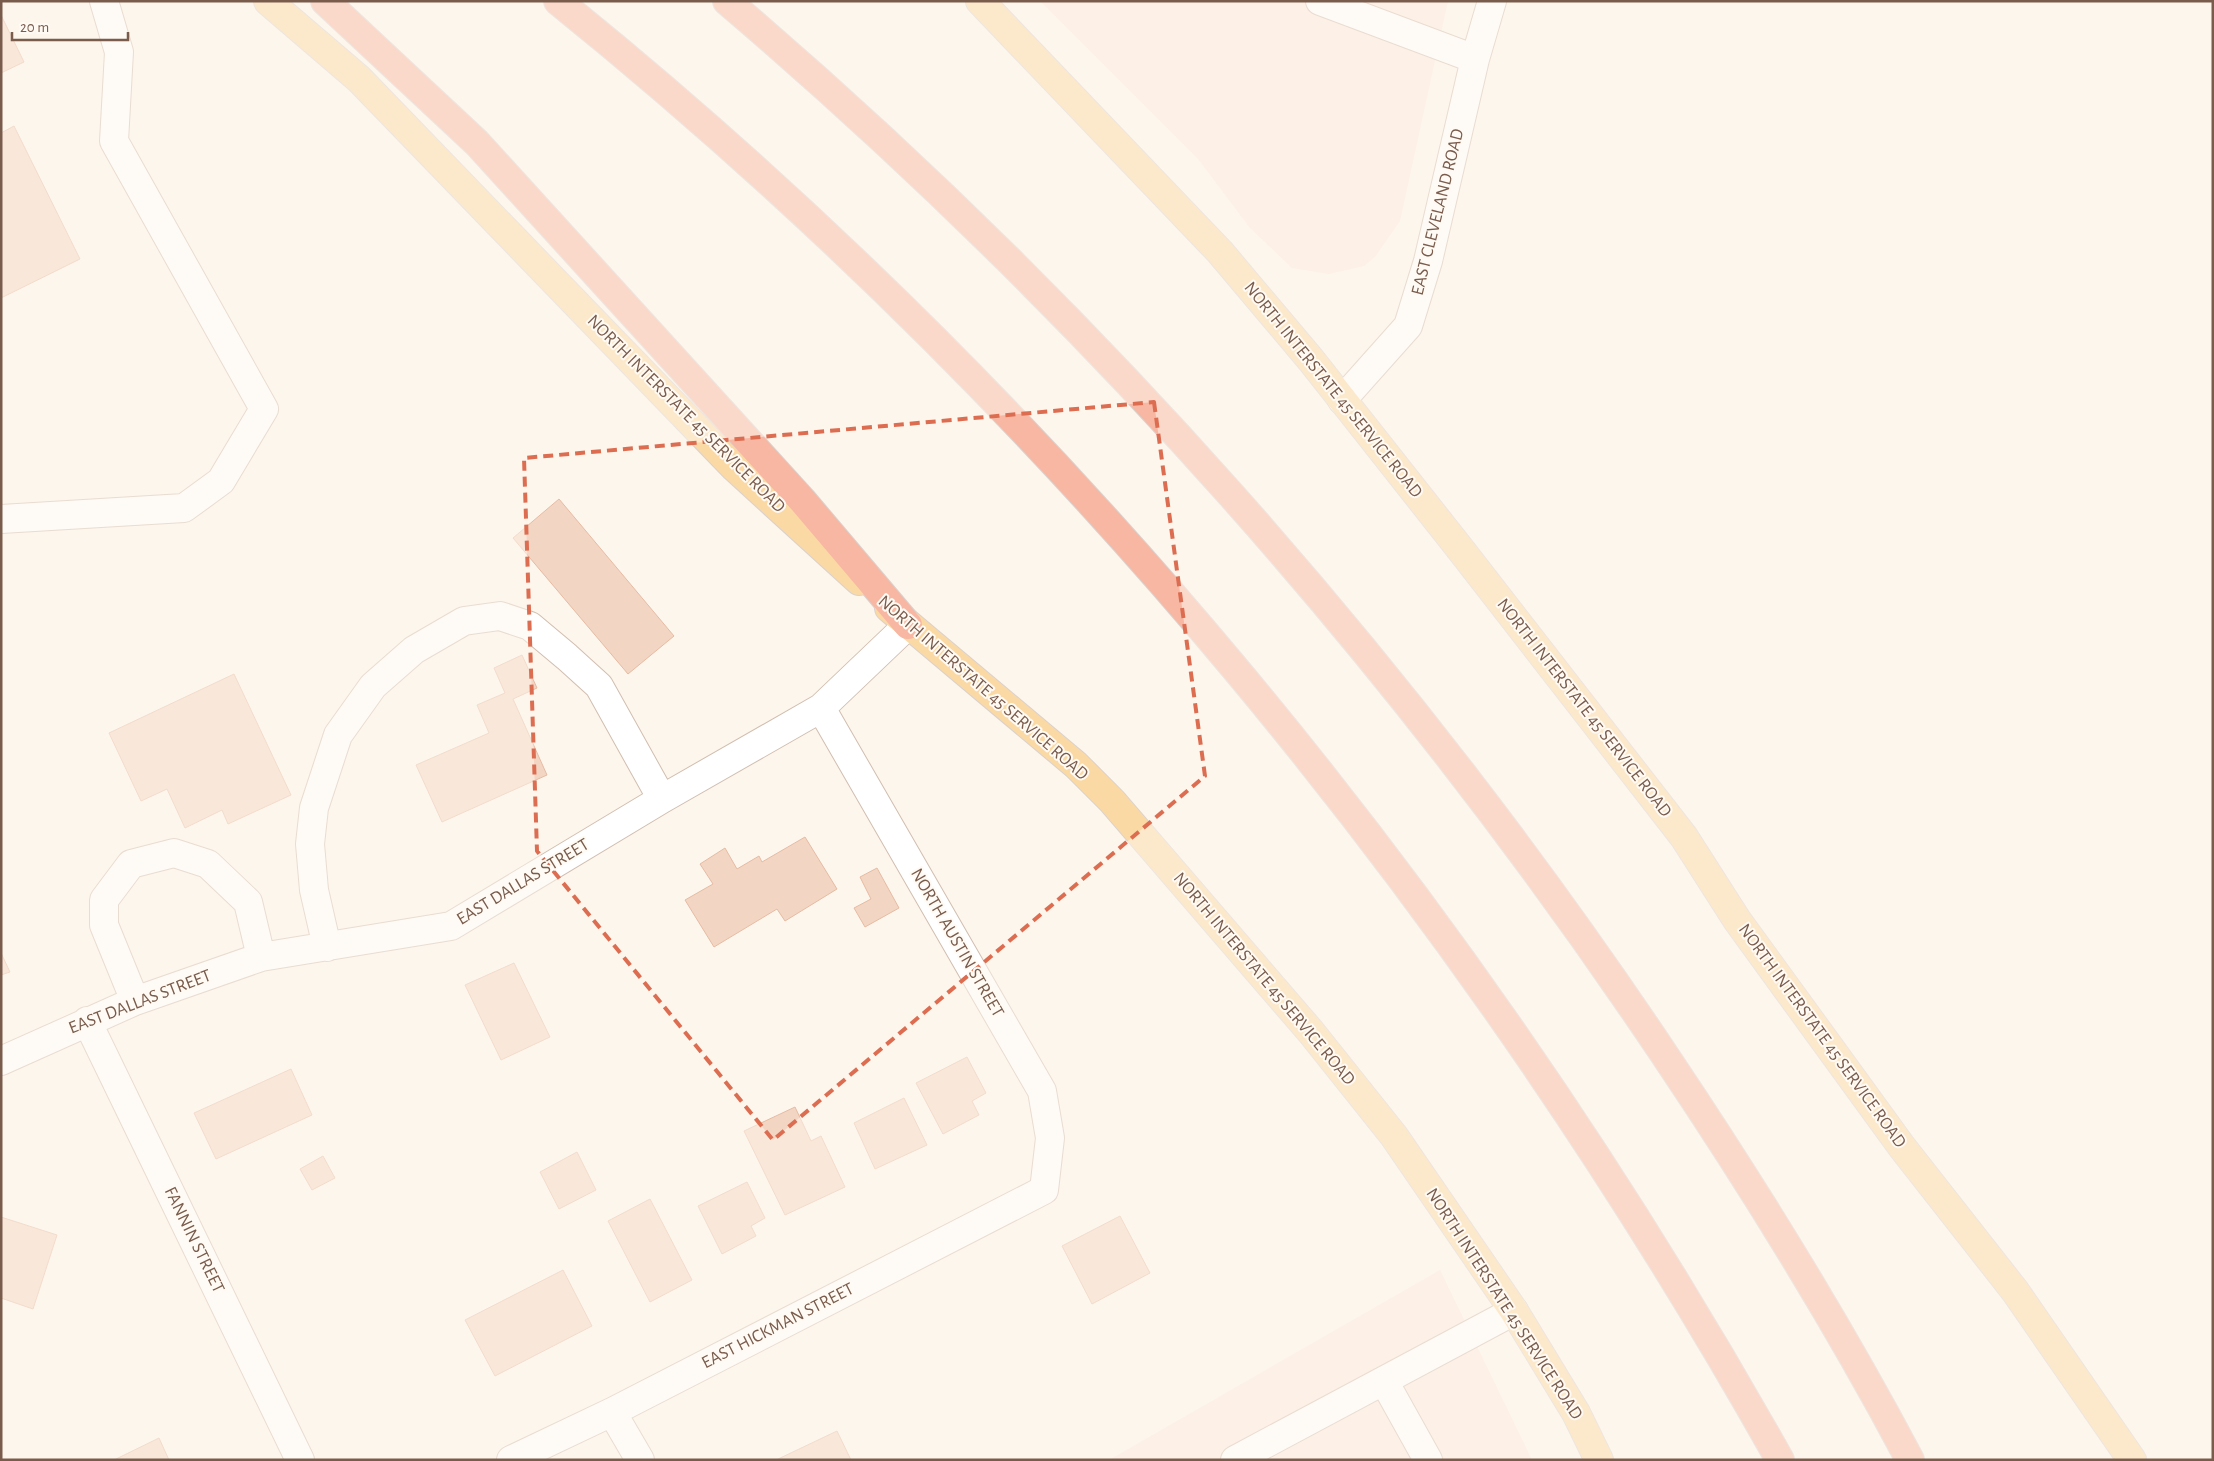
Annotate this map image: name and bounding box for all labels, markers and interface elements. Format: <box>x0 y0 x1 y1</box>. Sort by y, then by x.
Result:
scale bar <box>12 10 129 42</box>
text: 20 m <box>20 20 49 35</box>
street label: EAST CLEVELAND ROAD <box>1409 127 1467 297</box>
street label: NORTH INTERSTATE 45 SERVICE ROAD <box>1241 279 1425 501</box>
street label: NORTH INTERSTATE 45 SERVICE ROAD <box>584 312 788 516</box>
street label: NORTH INTERSTATE 45 SERVICE ROAD <box>875 592 1091 784</box>
street label: NORTH INTERSTATE 45 SERVICE ROAD <box>1493 595 1675 821</box>
street label: EAST DALLAS STREET <box>454 835 592 929</box>
street label: NORTH AUSTIN STREET <box>907 866 1007 1021</box>
street label: NORTH INTERSTATE 45 SERVICE ROAD <box>1170 869 1358 1089</box>
street label: NORTH INTERSTATE 45 SERVICE ROAD <box>1735 921 1909 1151</box>
street label: EAST DALLAS STREET <box>66 966 214 1037</box>
street label: FANNIN STREET <box>161 1184 228 1296</box>
street label: NORTH INTERSTATE 45 SERVICE ROAD <box>1422 1185 1586 1423</box>
street label: EAST HICKMAN STREET <box>699 1280 857 1372</box>

